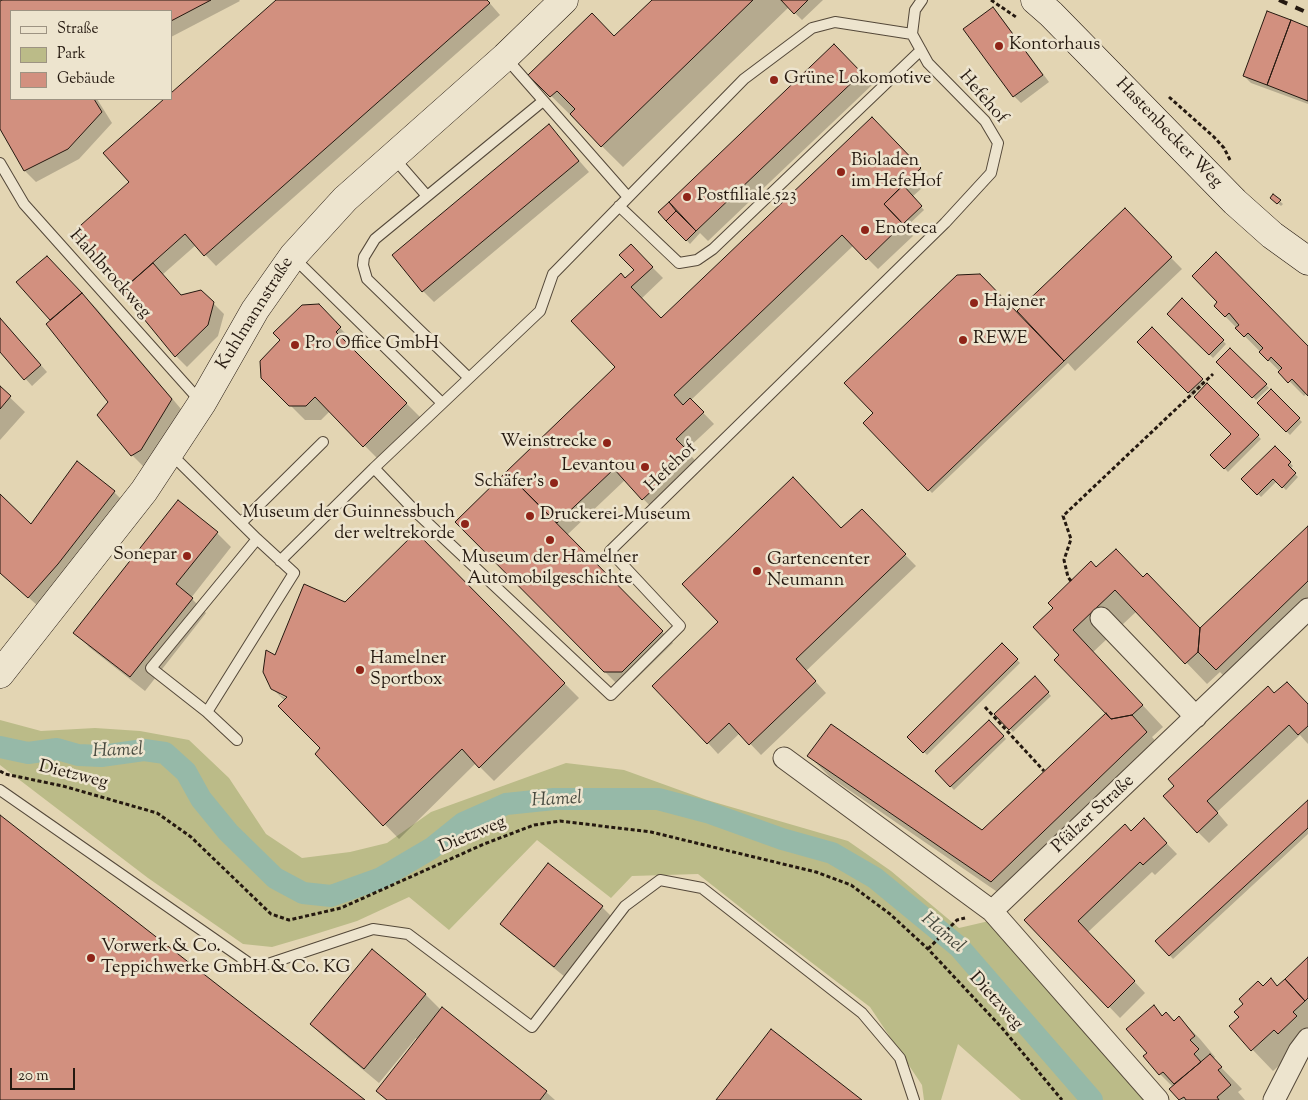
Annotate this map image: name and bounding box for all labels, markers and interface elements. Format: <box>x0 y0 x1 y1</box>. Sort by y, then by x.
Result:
legend <box>10 10 172 100</box>
text: Straße <box>57 19 99 40</box>
place label: Kontorhaus <box>1009 35 1100 57</box>
marker: Kontorhaus <box>993 40 1005 52</box>
text: Park <box>57 44 86 65</box>
street label: Hefehof <box>953 67 1011 129</box>
text: Gebäude <box>57 69 115 90</box>
place label: Grüne Lokomotive <box>784 69 931 91</box>
marker: Grüne Lokomotive <box>768 74 780 86</box>
street label: Hastenbecker Weg <box>1110 74 1226 194</box>
place label: Bioladen im HefeHof <box>851 151 942 193</box>
marker: Bioladen im HefeHof <box>835 166 847 178</box>
place label: Postfiliale 523 <box>697 186 797 208</box>
marker: Postfiliale 523 <box>681 191 693 203</box>
place label: Enoteca <box>875 219 937 241</box>
marker: Enoteca <box>859 224 871 236</box>
street label: Hahlbrockweg <box>63 226 155 324</box>
street label: Kuhlmannstraße <box>213 254 299 374</box>
place label: Hajener <box>984 292 1045 314</box>
marker: Hajener <box>968 297 980 309</box>
place label: REWE <box>973 329 1028 351</box>
place label: Pro Office GmbH <box>305 334 439 356</box>
marker: REWE <box>957 334 969 346</box>
marker: Pro Office GmbH <box>289 339 301 351</box>
place label: Weinstrecke <box>500 432 597 454</box>
marker: Weinstrecke <box>601 437 613 449</box>
street label: Hefehof <box>642 438 702 498</box>
place label: Levantou <box>561 456 635 478</box>
marker: Levantou <box>639 461 651 473</box>
place label: Schäfer's <box>474 472 544 494</box>
marker: Schäfer's <box>548 477 560 489</box>
place label: Museum der Guinnessbuch der weltrekorde <box>242 503 455 546</box>
place label: Druckerei-Museum <box>540 505 691 527</box>
marker: Druckerei-Museum <box>524 510 536 522</box>
marker: Museum der Guinnessbuch der weltrekorde <box>459 518 471 530</box>
marker: Museum der Hamelner Automobilgeschichte <box>544 534 556 546</box>
place label: Sonepar <box>113 545 177 567</box>
place label: Museum der Hamelner Automobilgeschichte <box>462 548 638 590</box>
marker: Sonepar <box>181 550 193 562</box>
place label: Gartencenter Neumann <box>767 550 870 592</box>
marker: Gartencenter Neumann <box>751 565 763 577</box>
place label: Hamelner Sportbox <box>370 649 446 692</box>
marker: Hamelner Sportbox <box>354 664 366 676</box>
water label: Hamel <box>92 740 144 764</box>
street label: Dietzweg <box>36 757 110 795</box>
street label: Pfälzer Straße <box>1048 771 1140 859</box>
water label: Hamel <box>531 788 583 814</box>
street label: Dietzweg <box>436 812 510 860</box>
water label: Hamel <box>915 909 969 959</box>
place label: Vorwerk & Co. Teppichwerke GmbH & Co. KG <box>101 937 350 980</box>
marker: Vorwerk & Co. Teppichwerke GmbH & Co. KG <box>85 952 97 964</box>
street label: Dietzweg <box>963 969 1027 1035</box>
scale bar <box>12 1058 78 1090</box>
text: 20 m <box>18 1066 49 1087</box>

